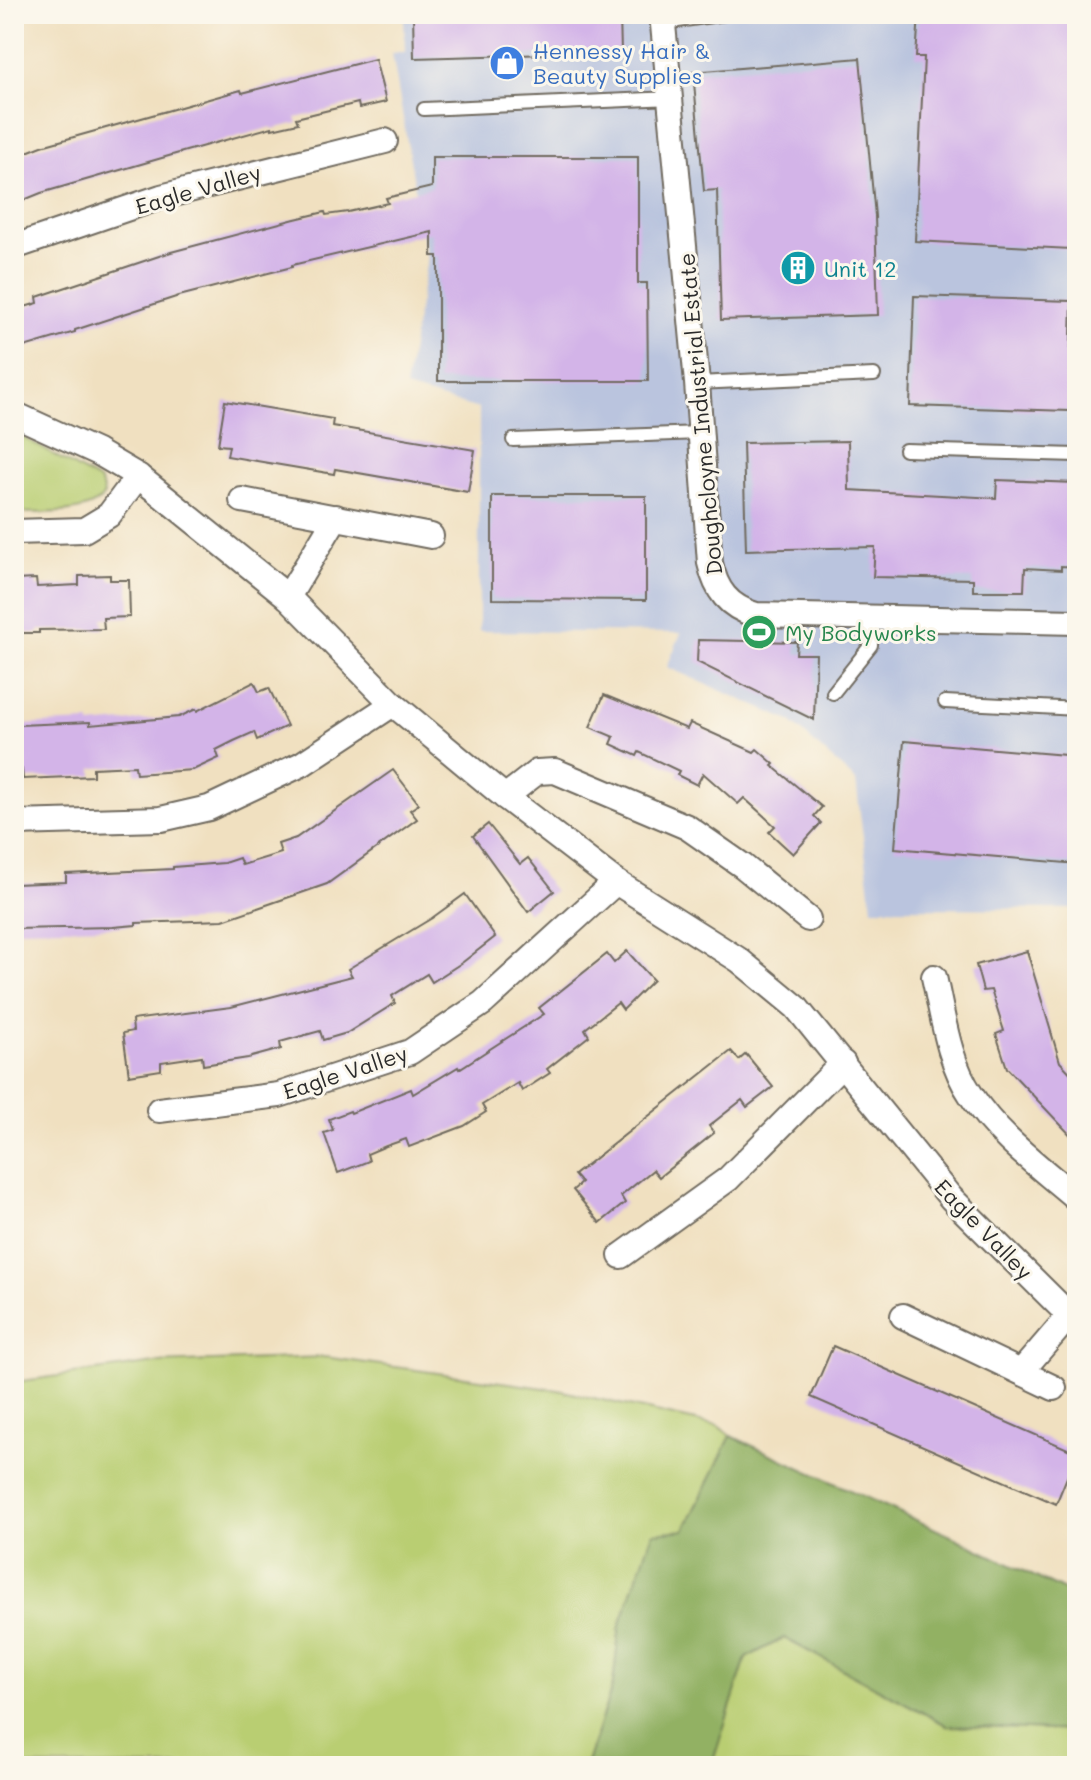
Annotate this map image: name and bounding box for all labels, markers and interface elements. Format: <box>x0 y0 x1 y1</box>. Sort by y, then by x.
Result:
place label: Hennessy Hair & Beauty Supplies <box>533 36 710 90</box>
shop icon: Hennessy Hair & Beauty Supplies <box>488 44 526 82</box>
street label: Eagle Valley <box>132 157 264 221</box>
building icon: Unit 12 <box>779 249 817 287</box>
street label: Doughcloyne Industrial Estate <box>671 252 729 576</box>
place label: Unit 12 <box>824 254 896 283</box>
sports icon: My Bodyworks <box>740 613 778 651</box>
place label: My Bodyworks <box>785 618 937 647</box>
street label: Eagle Valley <box>279 1038 411 1106</box>
street label: Eagle Valley <box>929 1172 1039 1286</box>

